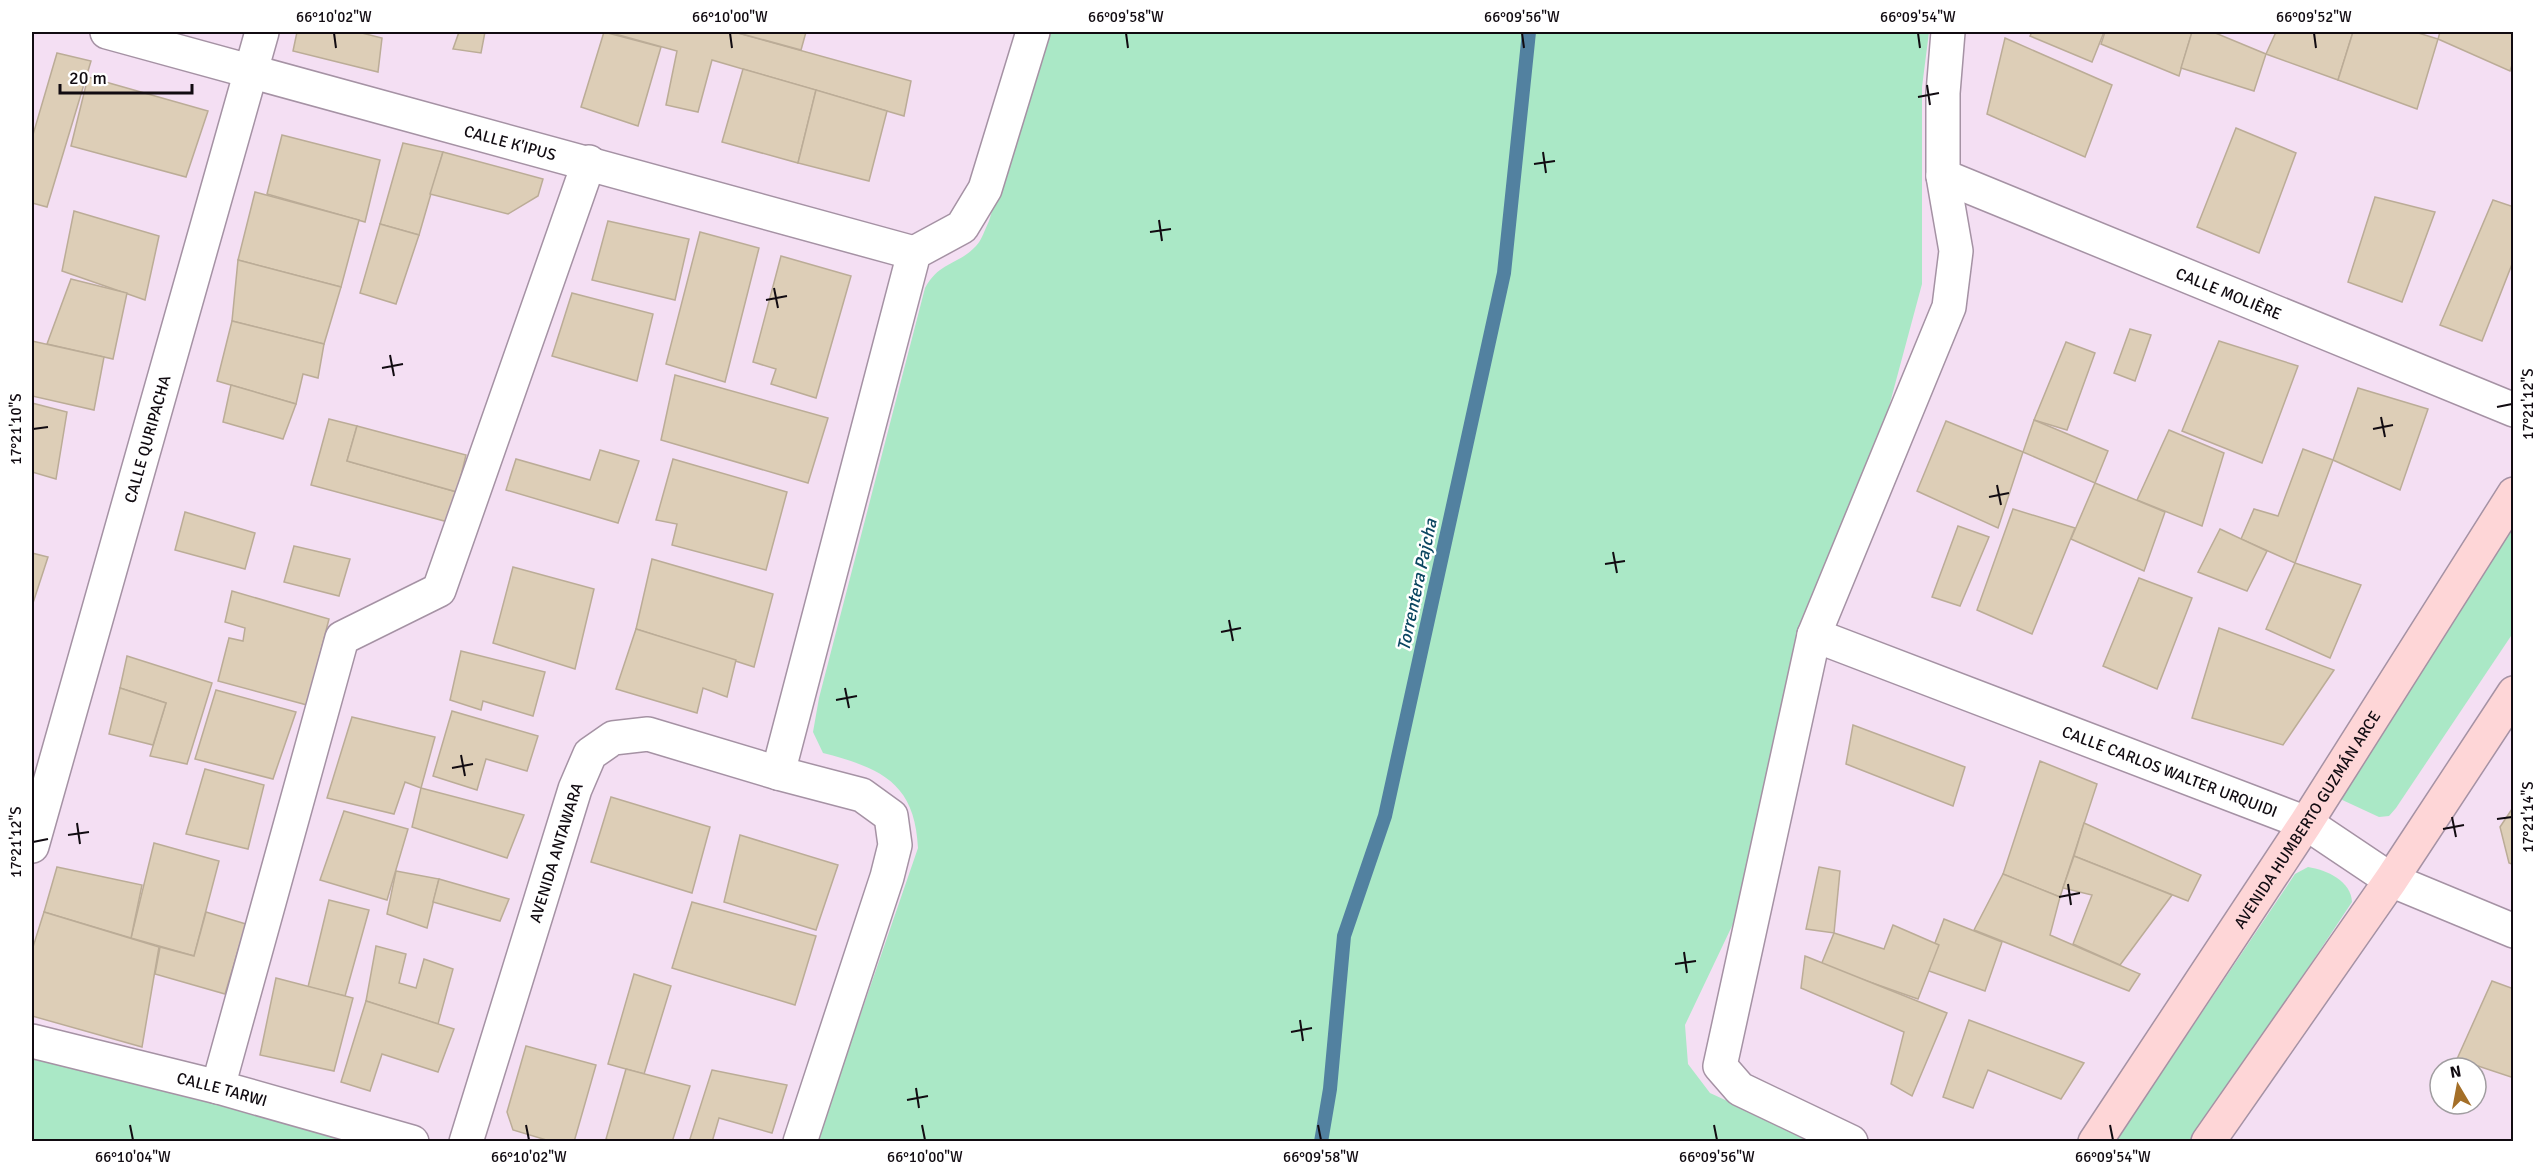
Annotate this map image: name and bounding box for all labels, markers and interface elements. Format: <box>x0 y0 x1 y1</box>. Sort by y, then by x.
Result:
text: 66°10'02"W <box>296 8 372 26</box>
text: 66°10'00"W <box>692 8 768 26</box>
text: 66°09'58"W <box>1088 8 1164 26</box>
text: 66°09'56"W <box>1484 8 1560 26</box>
text: 66°09'54"W <box>1880 8 1956 26</box>
text: 66°09'52"W <box>2276 8 2352 26</box>
scale bar <box>60 57 192 95</box>
text: 20 m <box>69 67 107 89</box>
street label: CALLE K'IPUS <box>462 121 558 166</box>
street label: CALLE MOLIÈRE <box>2173 264 2284 325</box>
text: 17°21'12"S <box>2519 368 2537 440</box>
street label: CALLE QURIPACHA <box>120 373 176 505</box>
text: 17°21'10"S <box>7 393 25 465</box>
water label: Torrentera Pajcha <box>1392 516 1442 653</box>
street label: AVENIDA HUMBERTO GUZMÁN ARCE <box>2230 707 2385 933</box>
street label: CALLE CARLOS WALTER URQUIDI <box>2059 722 2280 822</box>
street label: AVENIDA ANTAWARA <box>525 779 588 925</box>
text: 17°21'14"S <box>2519 781 2537 853</box>
text: 17°21'12"S <box>7 806 25 878</box>
north arrow <box>2428 1056 2488 1116</box>
text: N <box>2448 1061 2463 1083</box>
street label: CALLE TARWI <box>175 1068 269 1111</box>
text: 66°10'04"W <box>95 1148 171 1166</box>
text: 66°10'02"W <box>491 1148 567 1166</box>
text: 66°10'00"W <box>887 1148 963 1166</box>
text: 66°09'58"W <box>1283 1148 1359 1166</box>
text: 66°09'56"W <box>1679 1148 1755 1166</box>
text: 66°09'54"W <box>2075 1148 2151 1166</box>

